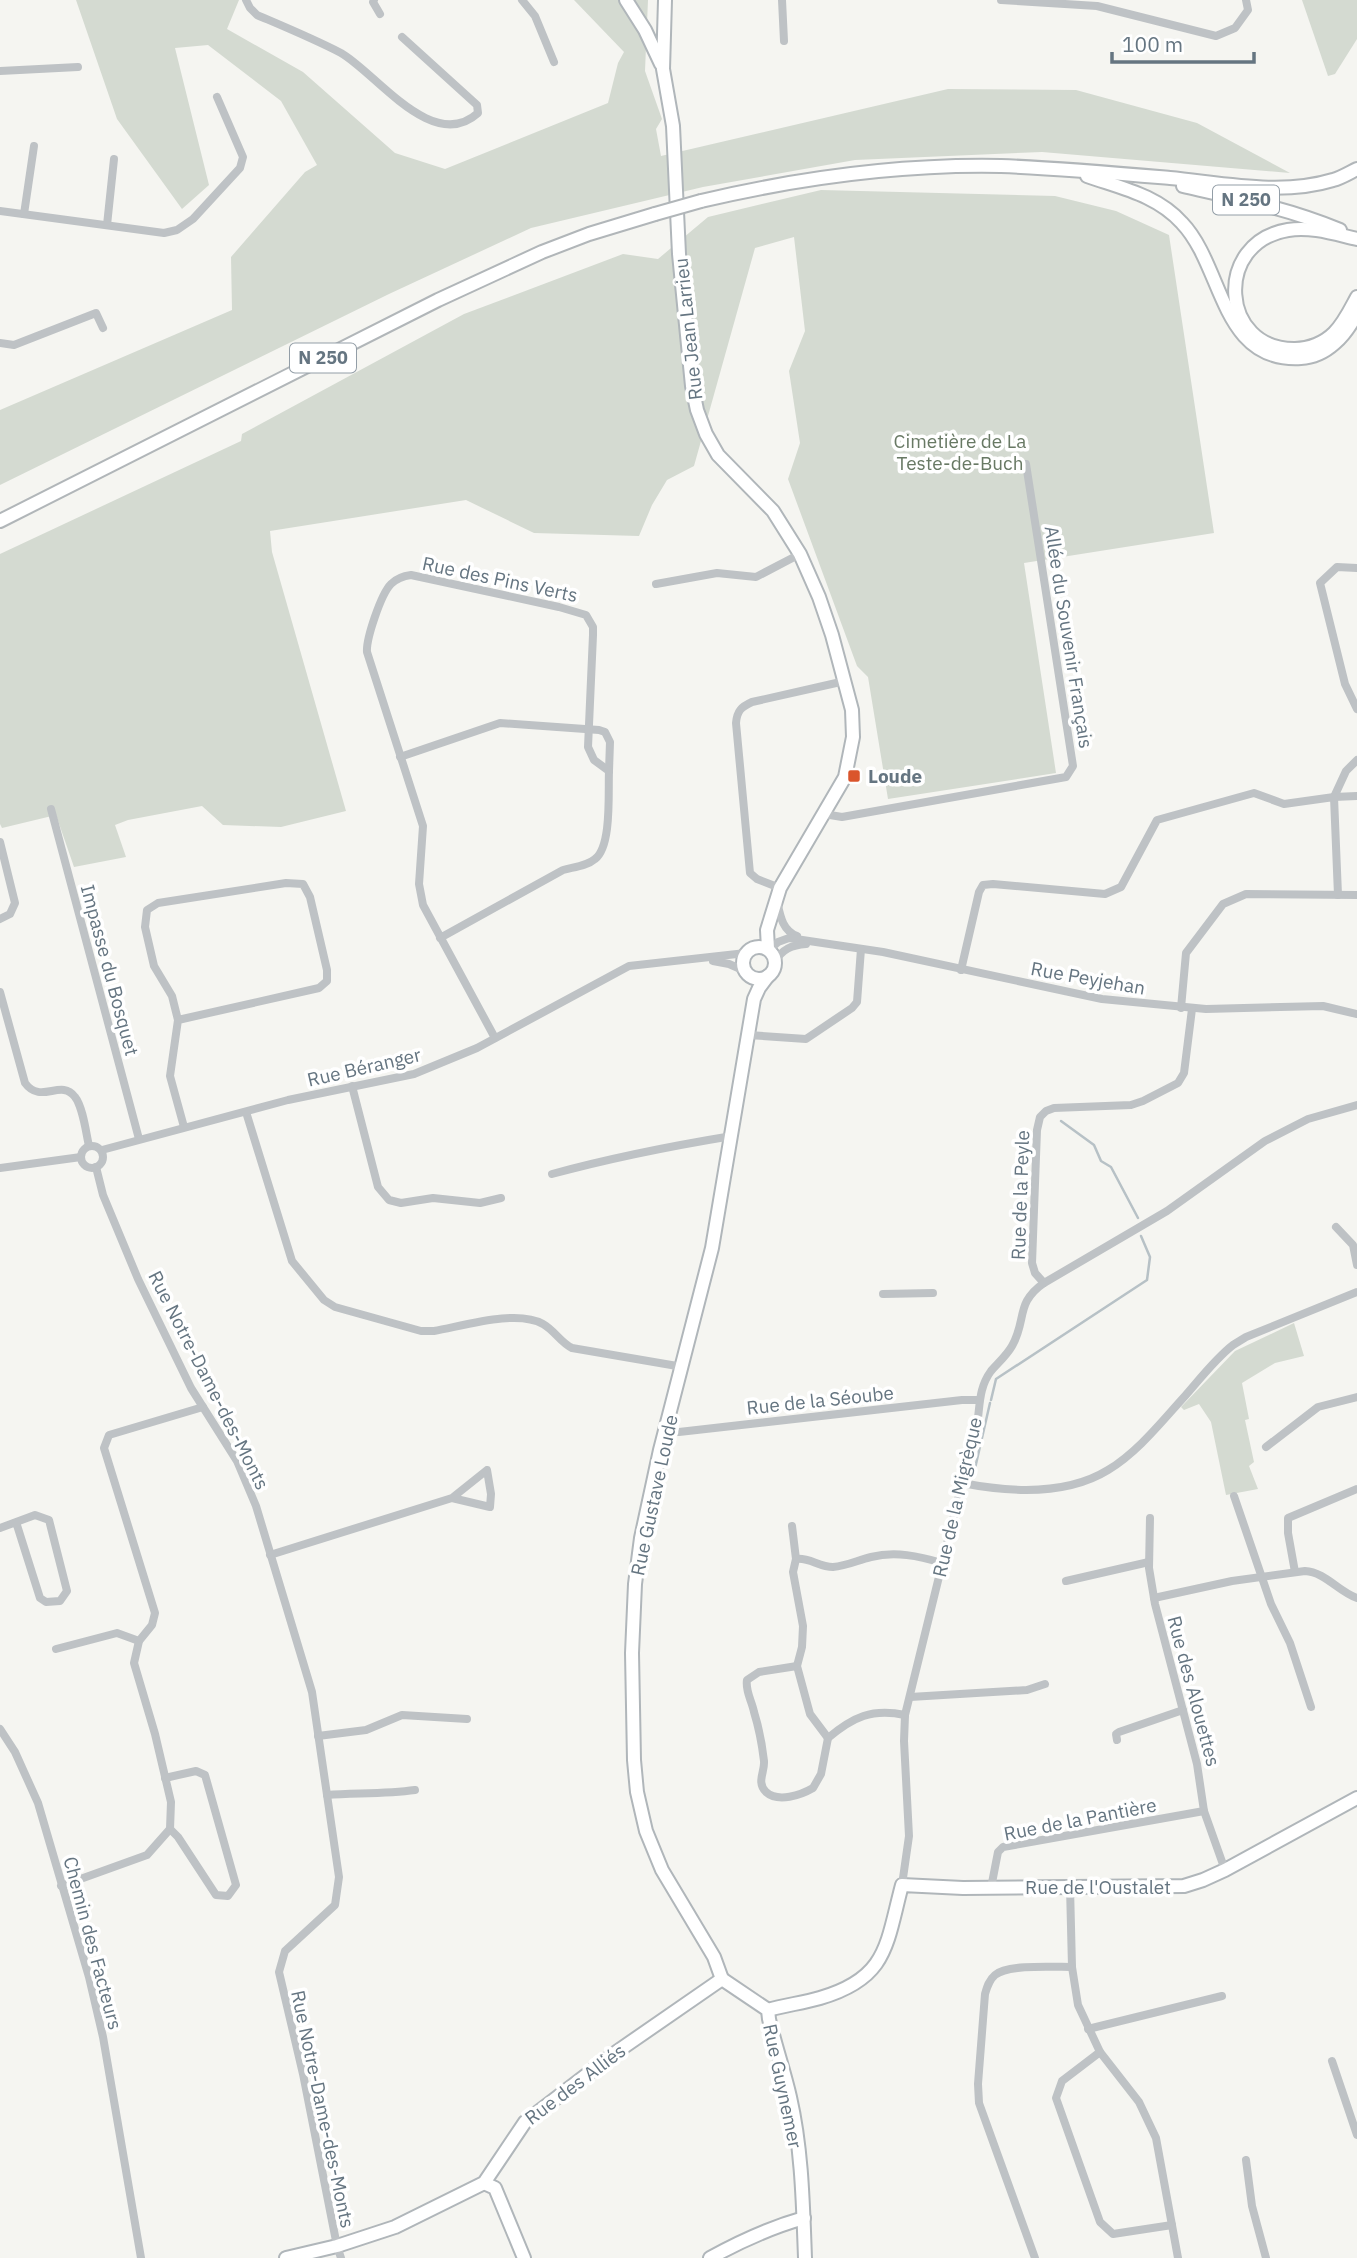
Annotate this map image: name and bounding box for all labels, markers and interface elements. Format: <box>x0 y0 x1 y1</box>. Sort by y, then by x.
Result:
scale bar <box>1112 21 1254 65</box>
text: 100 m <box>1122 30 1183 58</box>
road number: N 250 <box>1213 186 1279 215</box>
street label: Rue Jean Larrieu <box>669 257 707 401</box>
road number: N 250 <box>290 344 356 372</box>
park label: Cimetière de La Teste-de-Buch <box>894 429 1026 475</box>
street label: Allée du Souvenir Français <box>1040 524 1098 750</box>
street label: Rue des Pins Verts <box>420 551 580 607</box>
place label: Loude <box>868 764 922 788</box>
marker: Loude <box>846 768 862 784</box>
street label: Impasse du Bosquet <box>76 882 144 1058</box>
street label: Rue Peyjehan <box>1029 956 1147 1000</box>
street label: Rue Béranger <box>305 1042 423 1092</box>
street label: Rue de la Peyle <box>1006 1130 1034 1260</box>
street label: Rue Notre-Dame-des-Monts <box>143 1267 275 1493</box>
street label: Rue de la Séoube <box>745 1380 895 1420</box>
street label: Rue Gustave Loude <box>625 1412 683 1578</box>
street label: Rue de la Migrèque <box>927 1415 987 1579</box>
street label: Rue des Alouettes <box>1162 1613 1226 1769</box>
street label: Rue de la Pantière <box>1002 1792 1158 1846</box>
street label: Chemin des Facteurs <box>58 1854 128 2032</box>
street label: Rue de l'Oustalet <box>1025 1875 1171 1899</box>
street label: Rue Notre-Dame-des-Monts <box>286 1988 360 2230</box>
street label: Rue Guynemer <box>758 2022 808 2150</box>
street label: Rue des Alliés <box>520 2038 630 2130</box>

